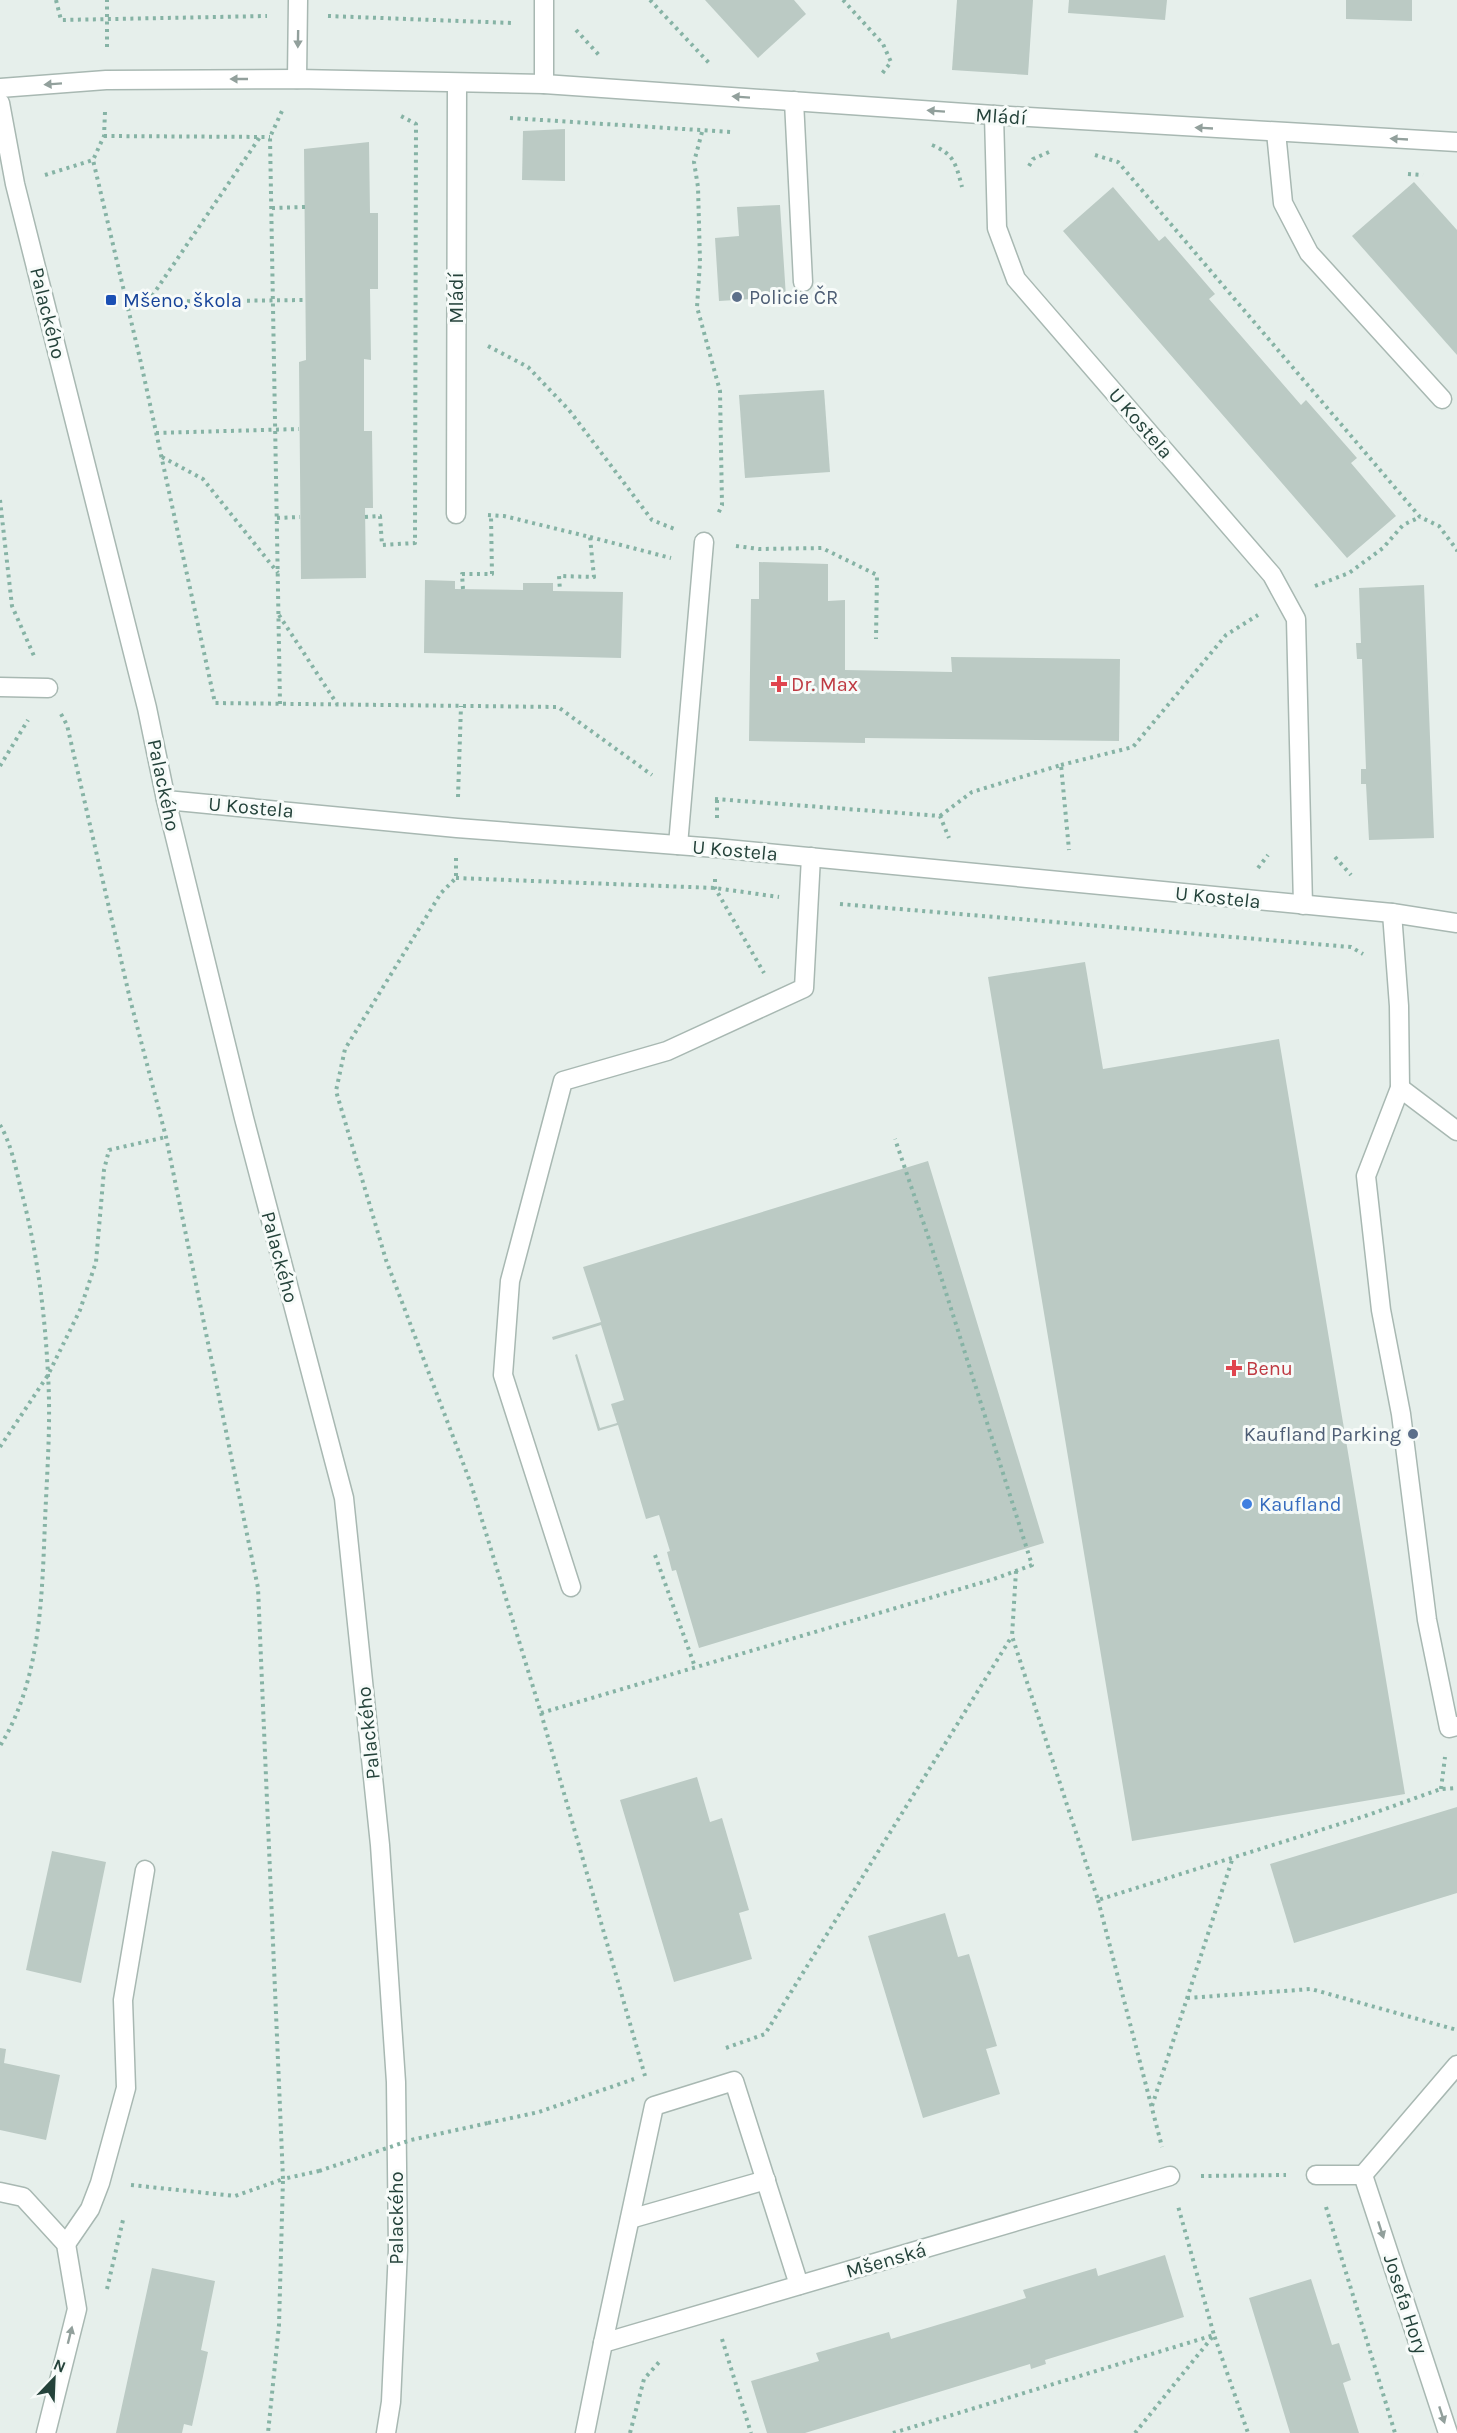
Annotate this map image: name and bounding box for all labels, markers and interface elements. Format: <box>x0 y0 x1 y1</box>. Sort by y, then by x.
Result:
one-way arrow <box>293 30 303 49</box>
one-way arrow <box>229 74 248 84</box>
one-way arrow <box>44 79 63 88</box>
one-way arrow <box>732 93 751 102</box>
street label: Mládí <box>975 103 1027 130</box>
one-way arrow <box>926 106 945 116</box>
one-way arrow <box>1194 123 1213 132</box>
one-way arrow <box>1389 134 1408 144</box>
street label: Palackého <box>25 265 70 361</box>
street label: Mládí <box>445 272 468 324</box>
place label: Policie ČR <box>749 285 838 309</box>
place label: Mšeno, škola <box>123 289 242 312</box>
marker: Policie ČR <box>730 290 744 304</box>
marker: Mšeno, škola <box>104 293 118 307</box>
street label: U Kostela <box>1104 383 1177 463</box>
place label: Dr. Max <box>791 673 858 696</box>
marker: Dr. Max <box>772 677 786 691</box>
street label: Palackého <box>143 737 184 833</box>
street label: U Kostela <box>207 792 295 823</box>
street label: U Kostela <box>691 835 779 866</box>
street label: U Kostela <box>1174 882 1262 913</box>
street label: Palackého <box>256 1209 303 1305</box>
place label: Benu <box>1246 1357 1293 1380</box>
marker: Benu <box>1227 1361 1241 1375</box>
place label: Kaufland Parking <box>1244 1423 1401 1446</box>
marker: Kaufland Parking <box>1406 1427 1420 1441</box>
place label: Kaufland <box>1259 1493 1342 1516</box>
marker: Kaufland <box>1240 1497 1254 1511</box>
street label: Palackého <box>352 1685 385 1781</box>
street label: Palackého <box>385 2171 408 2265</box>
one-way arrow <box>1377 2221 1387 2239</box>
street label: Mšenská <box>843 2238 929 2283</box>
street label: Josefa Hory <box>1379 2252 1432 2357</box>
one-way arrow <box>66 2326 75 2345</box>
north arrow <box>24 2349 84 2409</box>
text: N <box>51 2355 69 2377</box>
one-way arrow <box>1438 2406 1448 2424</box>

